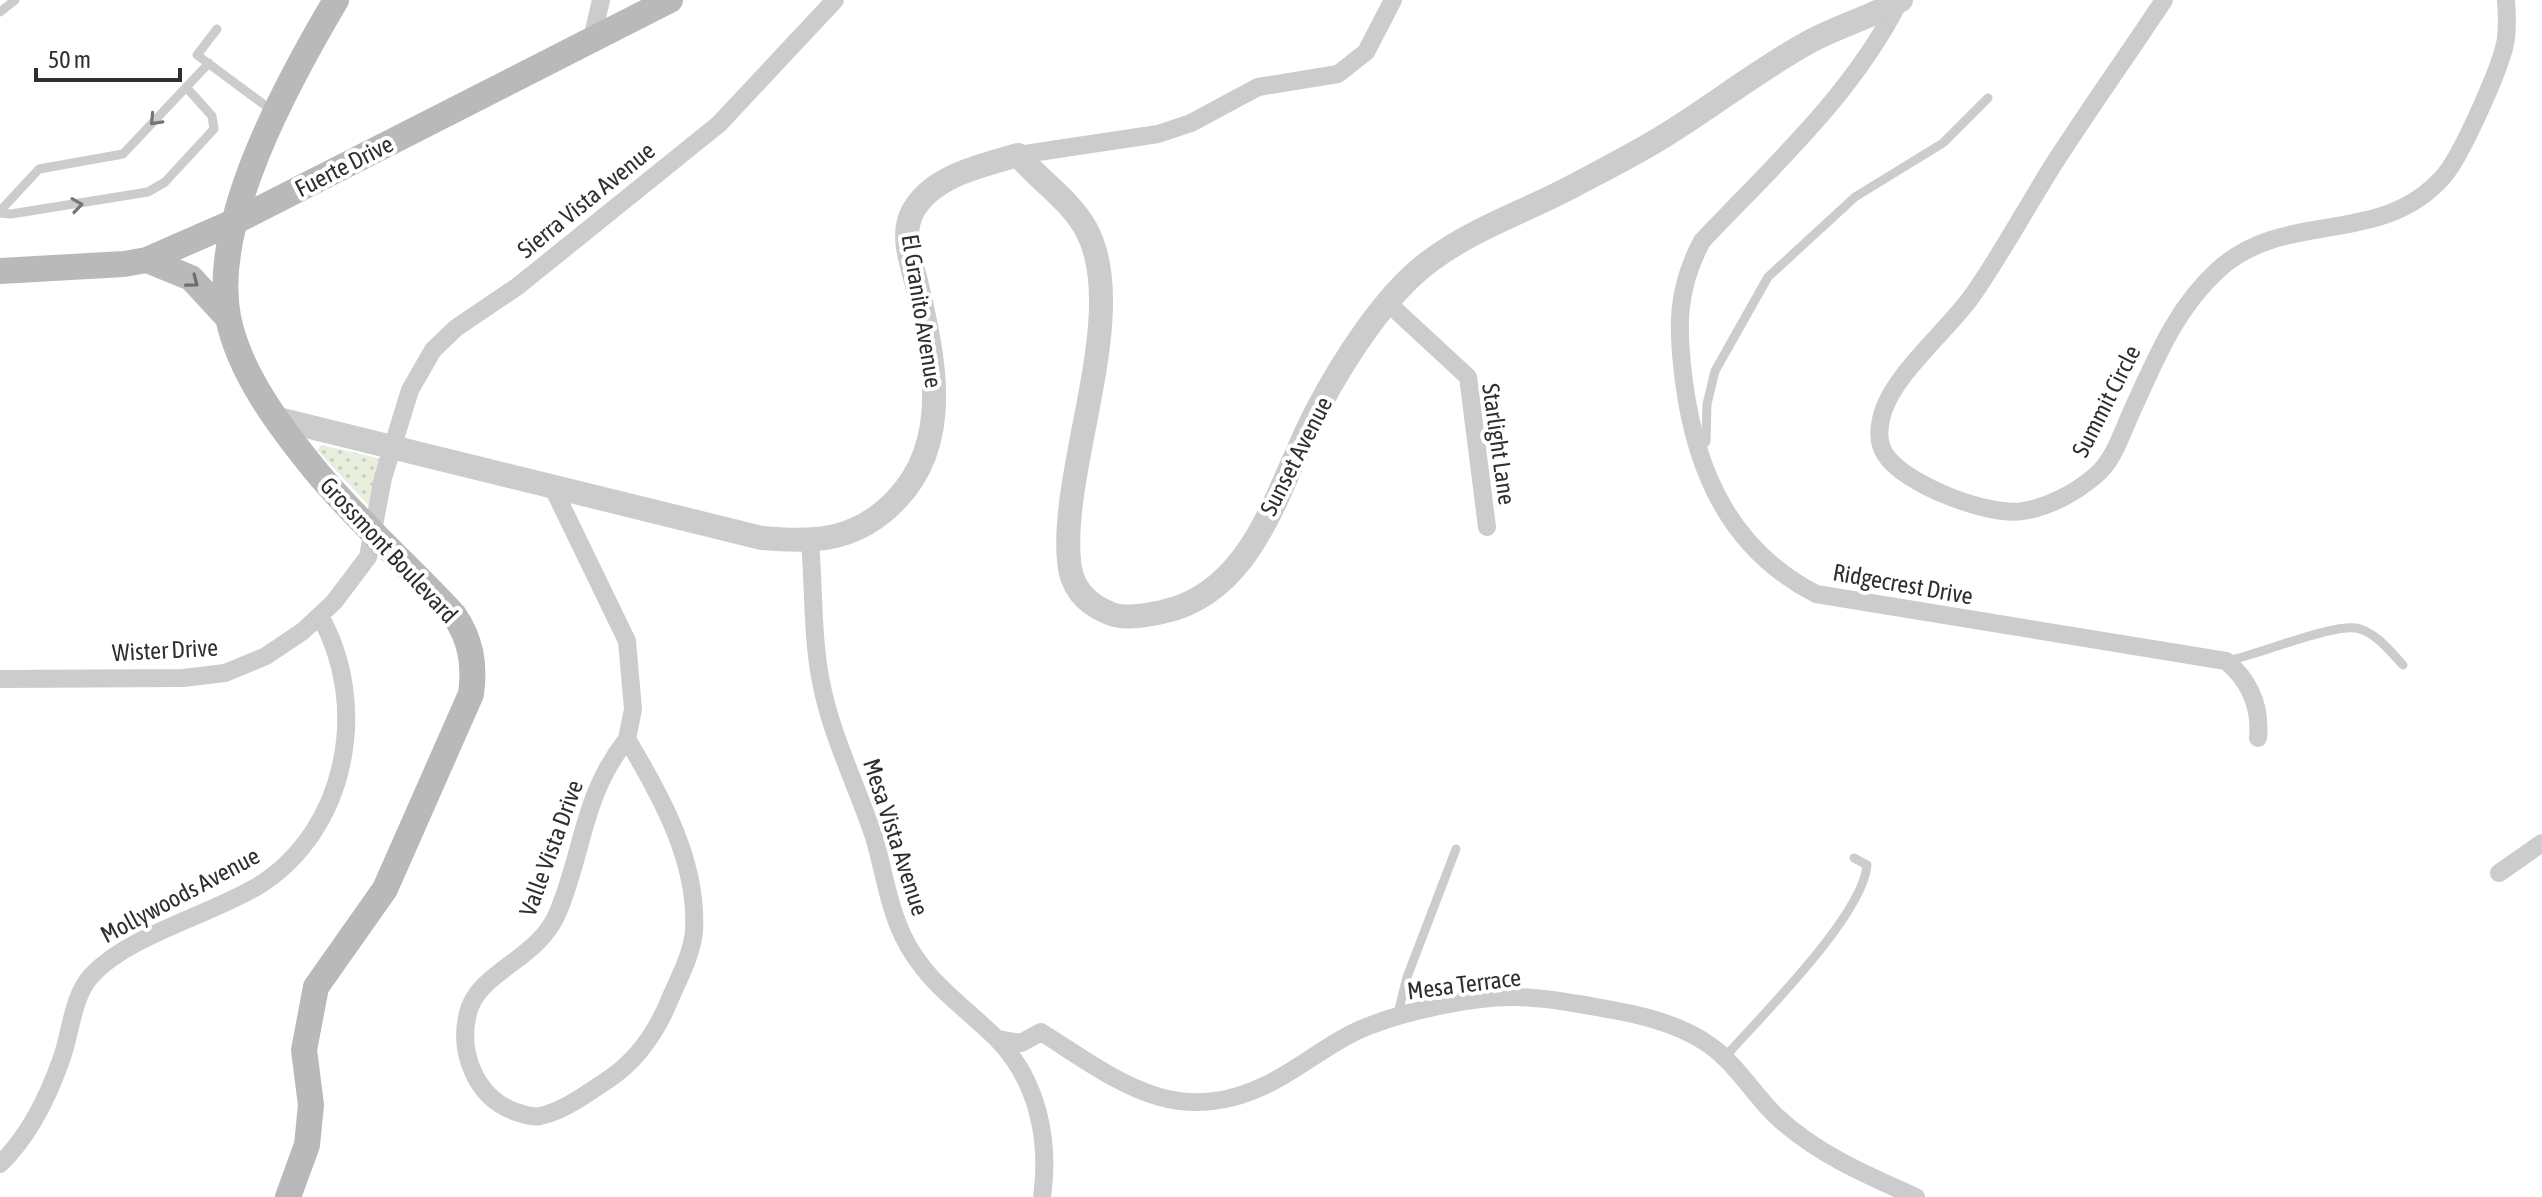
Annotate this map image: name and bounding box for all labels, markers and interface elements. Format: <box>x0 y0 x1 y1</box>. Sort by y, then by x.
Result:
scale bar <box>36 32 180 82</box>
text: 50 m <box>48 46 91 73</box>
one-way arrow <box>150 111 165 125</box>
street label: Fuerte Drive <box>291 130 397 202</box>
street label: Sierra Vista Avenue <box>512 137 660 263</box>
one-way arrow <box>70 197 84 214</box>
street label: El Granito Avenue <box>897 232 947 390</box>
one-way arrow <box>184 272 199 286</box>
street label: Summit Circle <box>2066 341 2146 461</box>
street label: Starlight Lane <box>1477 382 1521 506</box>
street label: Sunset Avenue <box>1255 392 1337 520</box>
street label: Grossmont Boulevard <box>315 472 463 628</box>
street label: Ridgecrest Drive <box>1831 558 1975 610</box>
street label: Wister Drive <box>111 634 219 666</box>
street label: Mesa Vista Avenue <box>858 755 934 919</box>
street label: Valle Vista Drive <box>514 776 588 920</box>
street label: Mollywoods Avenue <box>96 842 264 948</box>
street label: Mesa Terrace <box>1406 964 1522 1004</box>

